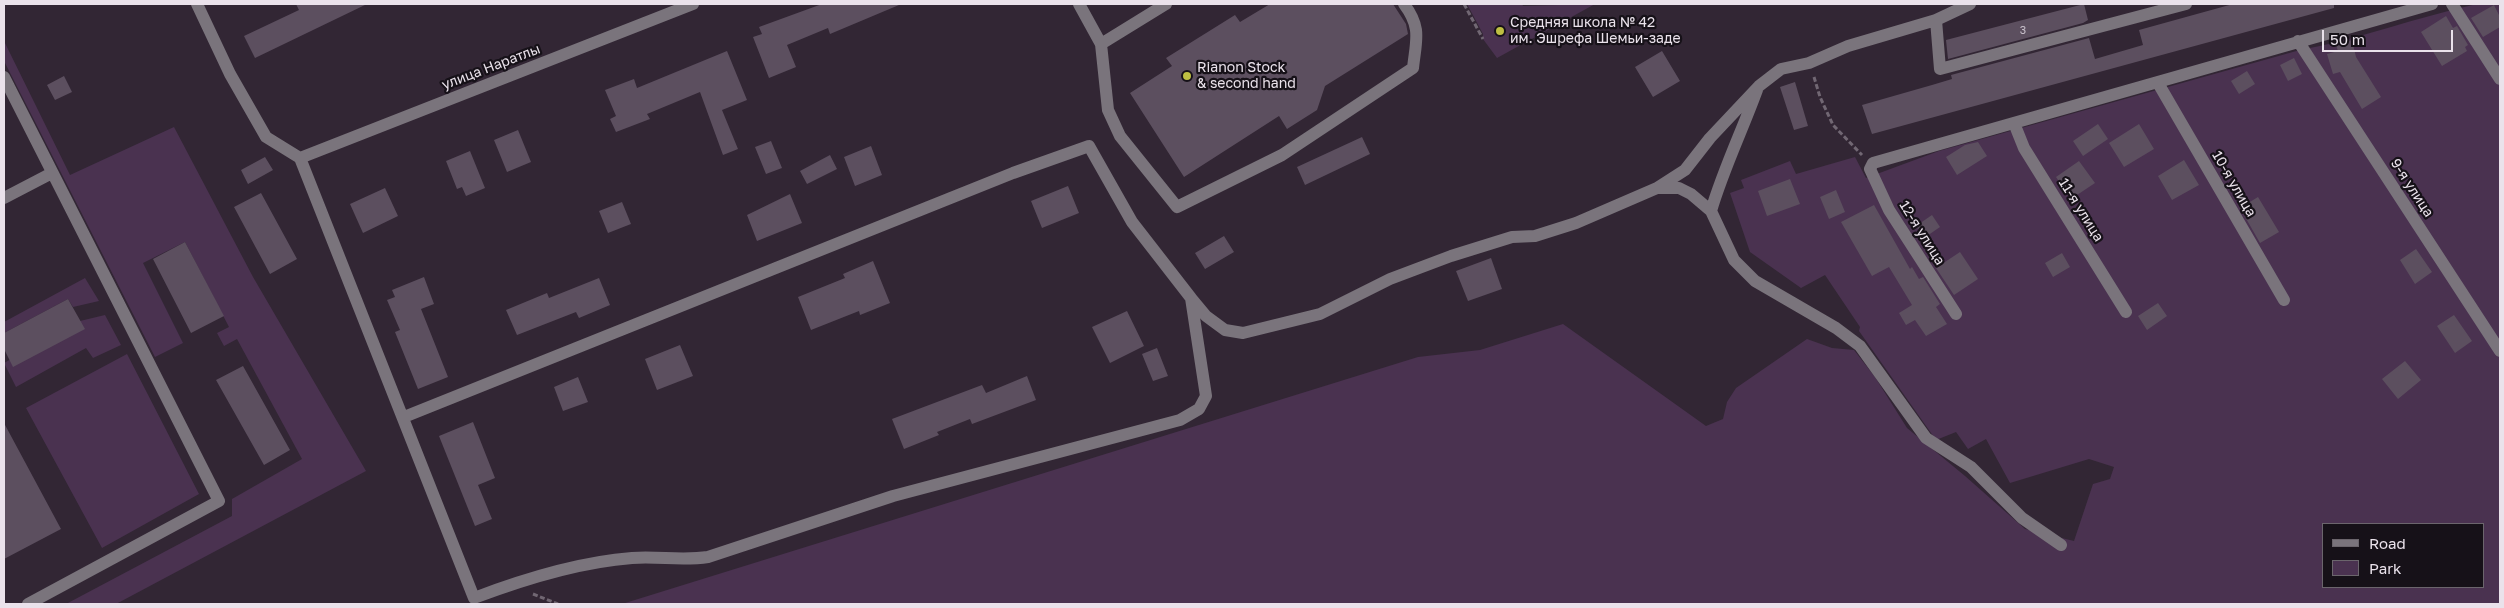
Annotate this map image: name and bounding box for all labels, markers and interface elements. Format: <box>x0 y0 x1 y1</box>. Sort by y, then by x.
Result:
place label: Средняя школа № 42 им. Эшрефа Шемьи-заде <box>1510 15 1681 48</box>
scale bar <box>2324 20 2455 52</box>
house number: 3 <box>2020 24 2026 38</box>
marker: Средняя школа № 42 им. Эшрефа Шемьи-заде <box>1494 25 1506 37</box>
text: 50 m <box>2330 30 2365 48</box>
street label: улица Наратлы <box>439 40 543 94</box>
place label: Rianon Stock & second hand <box>1197 60 1296 92</box>
marker: Rianon Stock & second hand <box>1181 70 1193 82</box>
street label: 10-я улица <box>2208 148 2260 220</box>
street label: 9-я улица <box>2387 156 2437 220</box>
street label: 11-я улица <box>2055 175 2107 245</box>
street label: 12-я улица <box>1896 198 1948 268</box>
legend <box>2322 523 2484 588</box>
text: Road <box>2369 534 2406 552</box>
text: Park <box>2369 559 2401 577</box>

